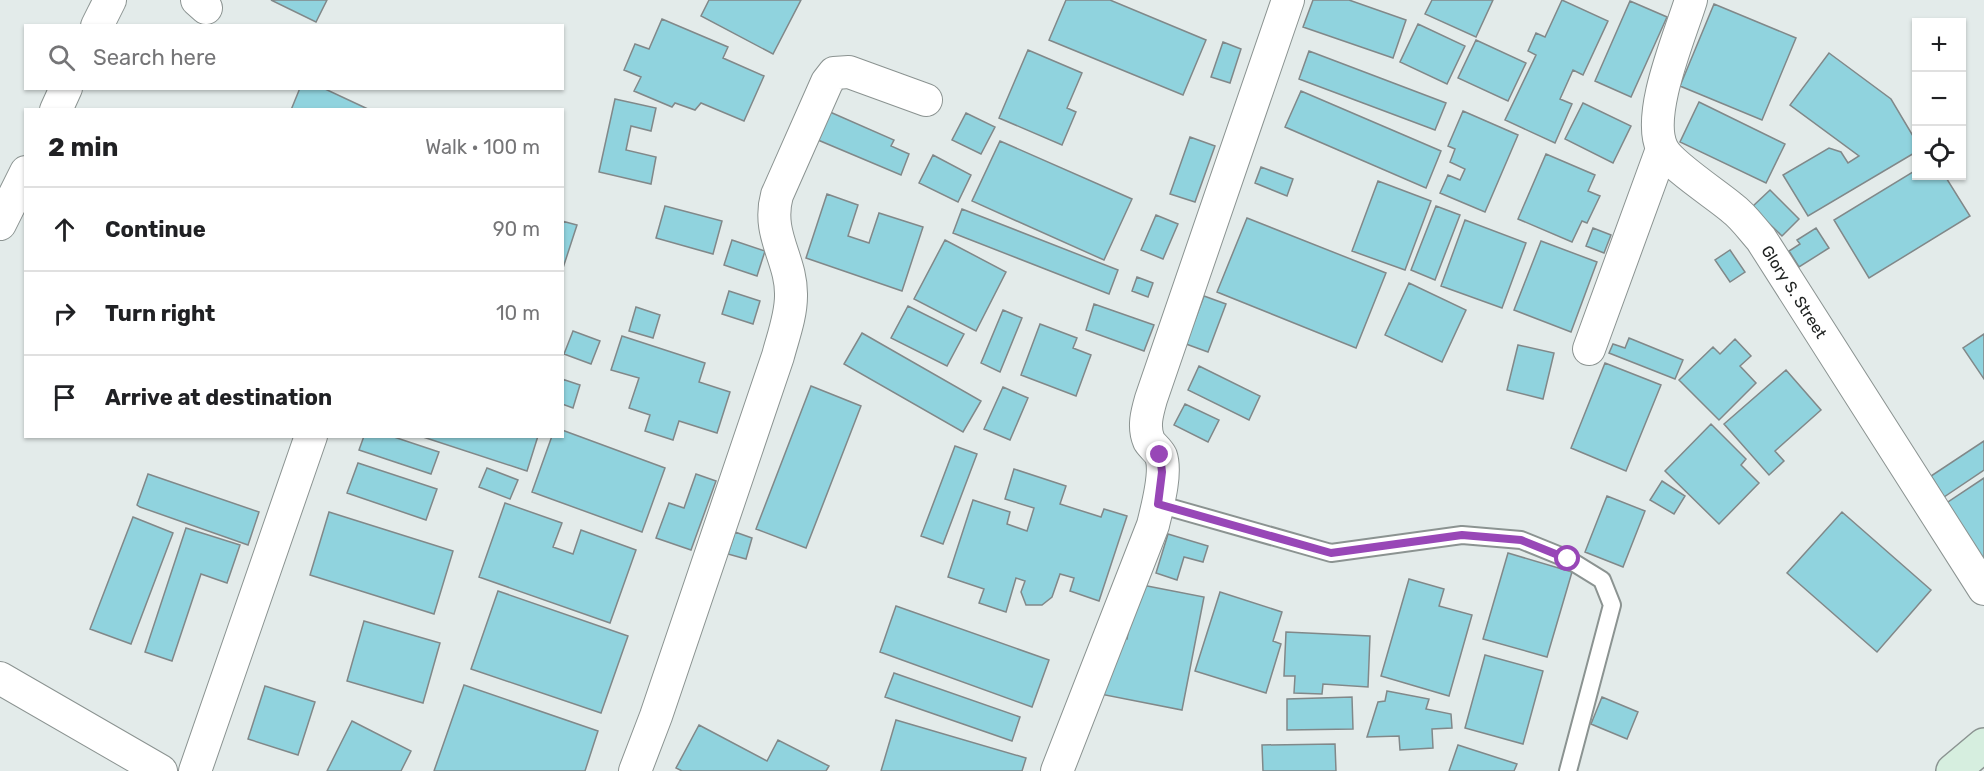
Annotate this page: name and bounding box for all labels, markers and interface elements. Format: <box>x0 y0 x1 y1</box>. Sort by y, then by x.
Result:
map controls <box>1912 18 1966 180</box>
button: + <box>1912 18 1966 72</box>
search box <box>24 24 564 90</box>
icon: search <box>45 41 78 74</box>
text: Search here <box>93 44 216 71</box>
button: − <box>1912 72 1966 126</box>
button: locate <box>1912 126 1966 180</box>
text: 2 min <box>48 132 118 163</box>
text: Walk · 100 m <box>425 135 540 159</box>
icon: ahead <box>48 213 81 246</box>
text: Continue <box>105 216 206 243</box>
text: 90 m <box>493 217 540 241</box>
street label: Glory S. Street <box>1757 242 1831 342</box>
icon: right <box>48 297 81 330</box>
text: Turn right <box>105 300 215 327</box>
text: 10 m <box>496 301 540 325</box>
icon: arrive <box>48 381 81 414</box>
text: Arrive at destination <box>105 384 332 411</box>
route end <box>1146 441 1172 467</box>
route start <box>1554 545 1580 571</box>

